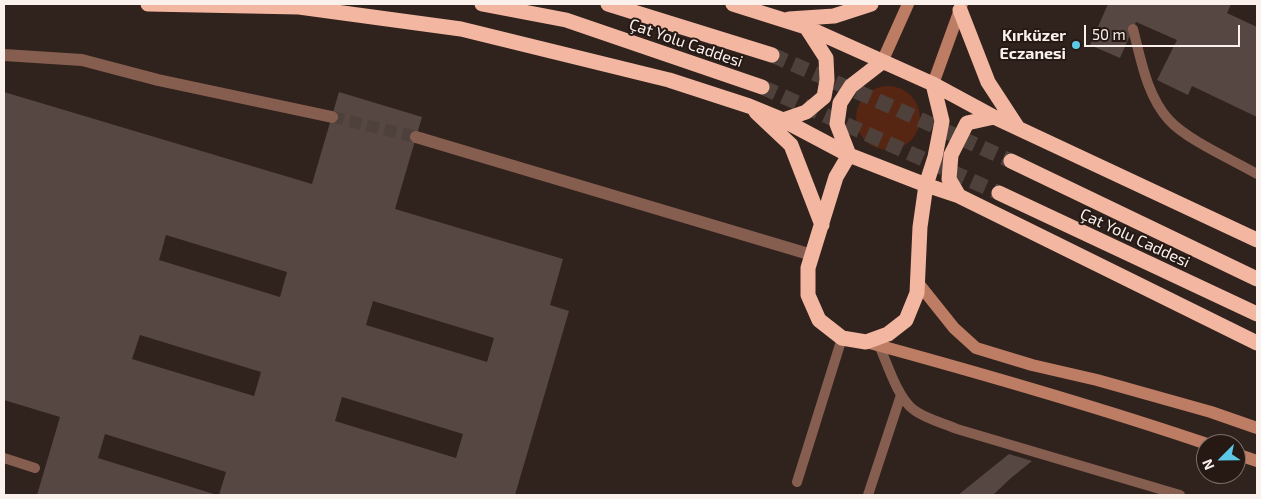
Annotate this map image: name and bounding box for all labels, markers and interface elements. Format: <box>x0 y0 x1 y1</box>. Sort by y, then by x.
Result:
street label: Çat Yolu Caddesi <box>627 15 745 71</box>
scale bar <box>1086 15 1242 47</box>
text: 50 m <box>1092 25 1126 43</box>
place label: Kırküzer Eczanesi <box>1000 26 1066 64</box>
marker: Kırküzer Eczanesi <box>1070 39 1082 51</box>
street label: Çat Yolu Caddesi <box>1077 204 1193 272</box>
north arrow <box>1196 434 1246 484</box>
text: N <box>1198 457 1217 473</box>

